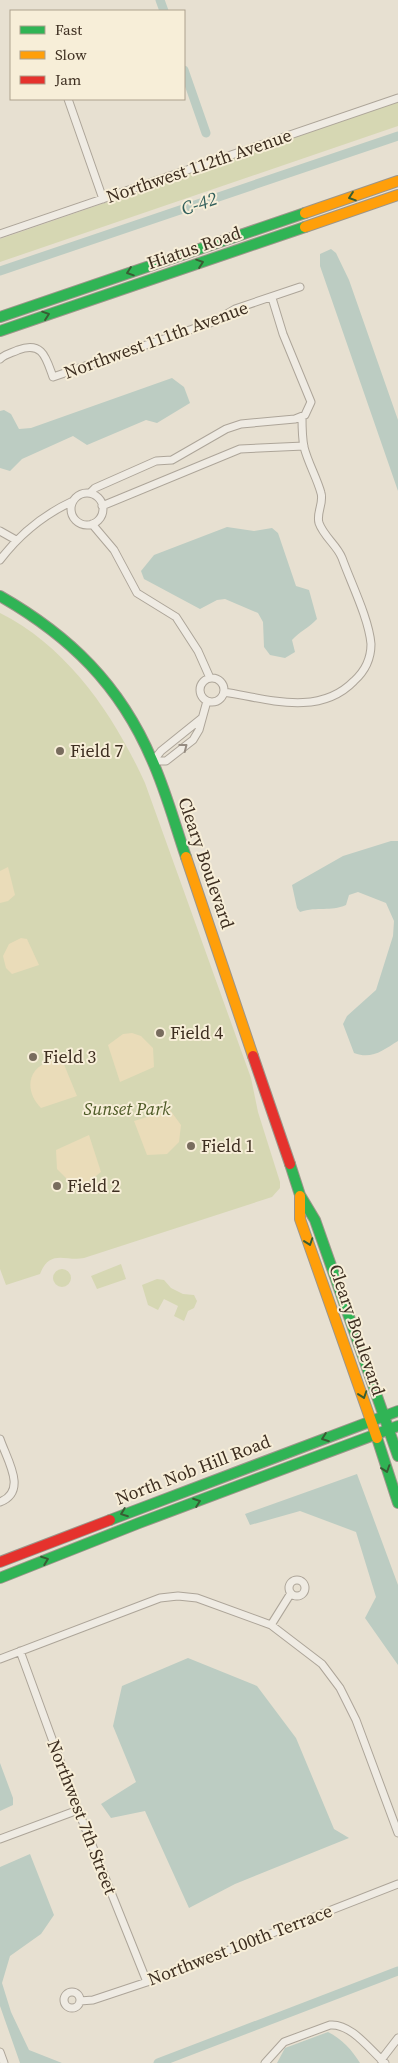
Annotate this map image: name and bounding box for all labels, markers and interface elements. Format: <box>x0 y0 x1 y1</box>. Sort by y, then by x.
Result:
legend <box>10 10 185 100</box>
text: Fast <box>55 19 82 40</box>
text: Slow <box>55 44 87 65</box>
text: Jam <box>54 69 82 90</box>
street label: Northwest 112th Avenue <box>103 122 295 209</box>
water label: C-42 <box>177 185 221 221</box>
one-way arrow <box>348 191 357 201</box>
street label: Hiatus Road <box>144 220 244 275</box>
one-way arrow <box>195 259 204 269</box>
one-way arrow <box>126 267 135 277</box>
street label: Northwest 111th Avenue <box>60 295 251 385</box>
one-way arrow <box>41 311 50 321</box>
place label: Field 7 <box>70 738 123 763</box>
marker: Field 7 <box>54 745 66 757</box>
one-way arrow <box>178 745 187 753</box>
street label: Cleary Boulevard <box>172 794 241 932</box>
place label: Field 4 <box>170 1020 223 1045</box>
marker: Field 4 <box>154 1027 166 1039</box>
place label: Field 3 <box>43 1044 96 1069</box>
marker: Field 3 <box>27 1051 39 1063</box>
park label: Sunset Park <box>83 1096 171 1121</box>
place label: Field 1 <box>201 1133 254 1158</box>
marker: Field 1 <box>185 1140 197 1152</box>
place label: Field 2 <box>67 1173 120 1198</box>
marker: Field 2 <box>51 1180 63 1192</box>
one-way arrow <box>303 1237 313 1246</box>
street label: Cleary Boulevard <box>323 1261 392 1399</box>
one-way arrow <box>357 1391 367 1399</box>
street label: North Nob Hill Road <box>112 1428 274 1511</box>
one-way arrow <box>321 1432 330 1442</box>
one-way arrow <box>380 1465 390 1473</box>
one-way arrow <box>192 1498 201 1508</box>
one-way arrow <box>120 1507 129 1517</box>
one-way arrow <box>41 1556 49 1566</box>
street label: Northwest 7th Street <box>41 1736 124 1898</box>
street label: Northwest 100th Terrace <box>144 1898 336 1991</box>

